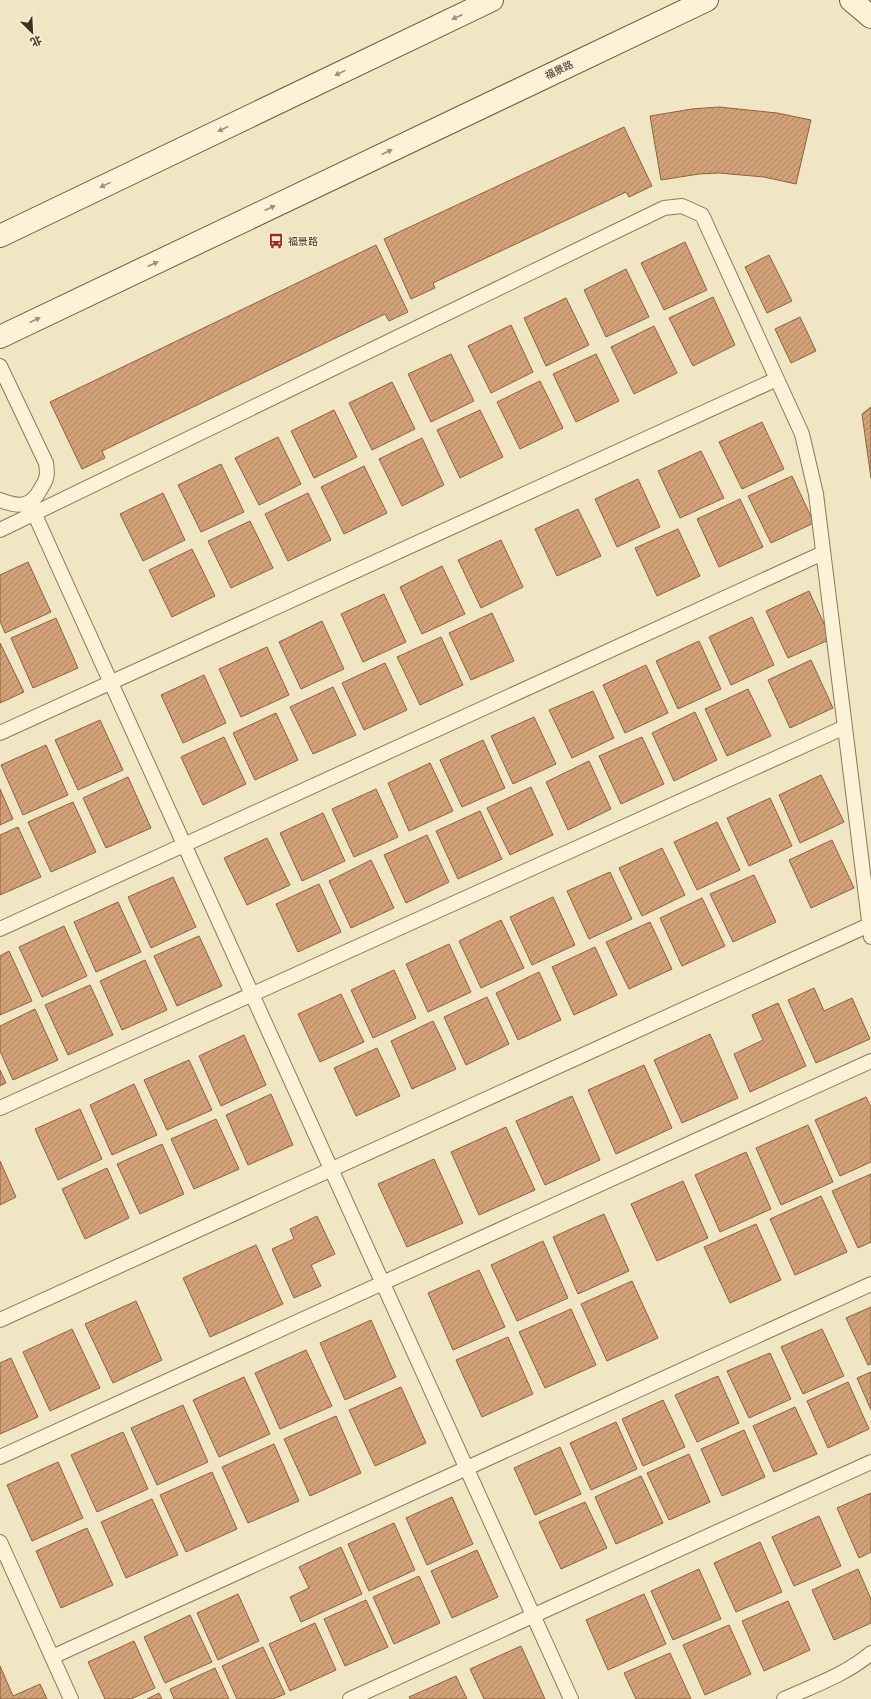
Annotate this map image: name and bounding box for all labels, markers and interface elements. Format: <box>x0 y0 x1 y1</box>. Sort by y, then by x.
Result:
north arrow <box>12 12 52 52</box>
one-way arrow <box>451 14 463 20</box>
text: 北 <box>28 33 44 49</box>
street label: 福景路 <box>543 59 575 81</box>
one-way arrow <box>334 70 346 76</box>
one-way arrow <box>217 126 228 132</box>
one-way arrow <box>382 149 393 155</box>
one-way arrow <box>100 182 111 188</box>
one-way arrow <box>264 205 276 211</box>
bus stop icon: 福景路 <box>267 232 285 250</box>
place label: 福景路 <box>288 236 318 247</box>
one-way arrow <box>147 261 158 267</box>
one-way arrow <box>30 317 41 323</box>

